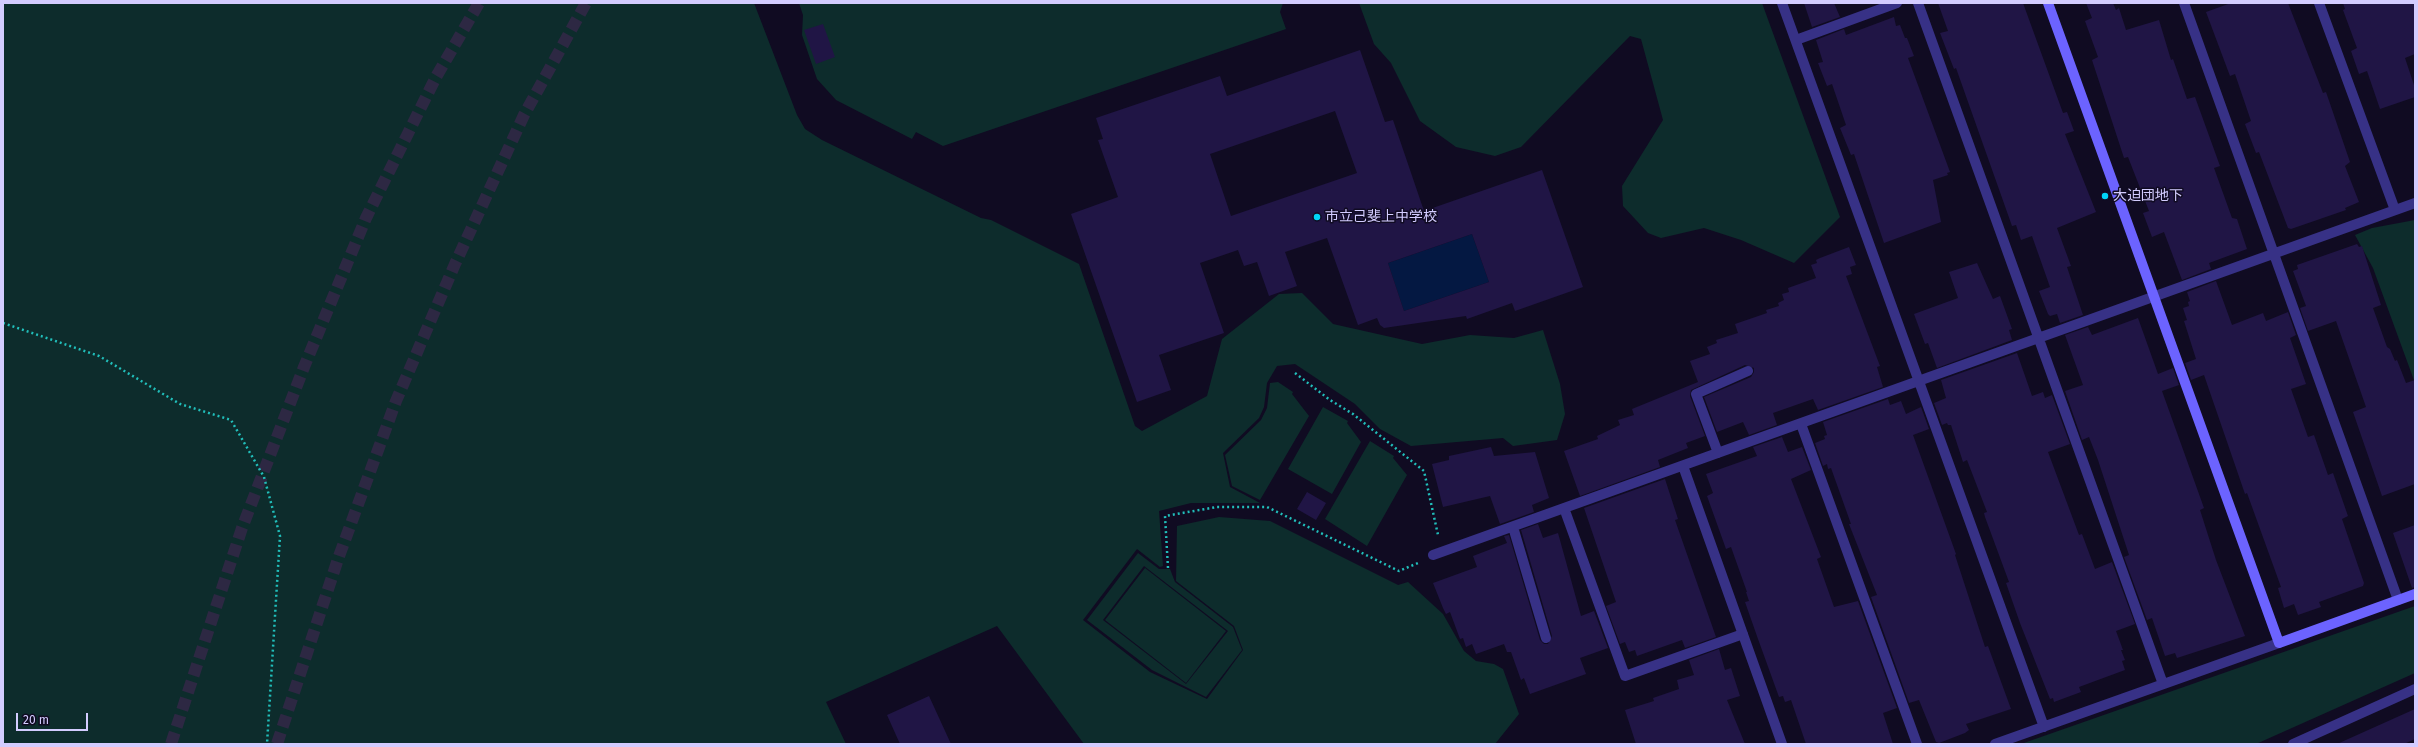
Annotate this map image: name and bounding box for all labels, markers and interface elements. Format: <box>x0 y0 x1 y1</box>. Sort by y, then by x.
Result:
place label: 大迫団地下 <box>2113 188 2183 204</box>
marker: 大迫団地下 <box>2100 191 2110 201</box>
place label: 市立己斐上中学校 <box>1325 209 1437 225</box>
marker: 市立己斐上中学校 <box>1312 212 1322 222</box>
scale bar <box>18 705 90 731</box>
text: 20 m <box>23 713 49 727</box>

